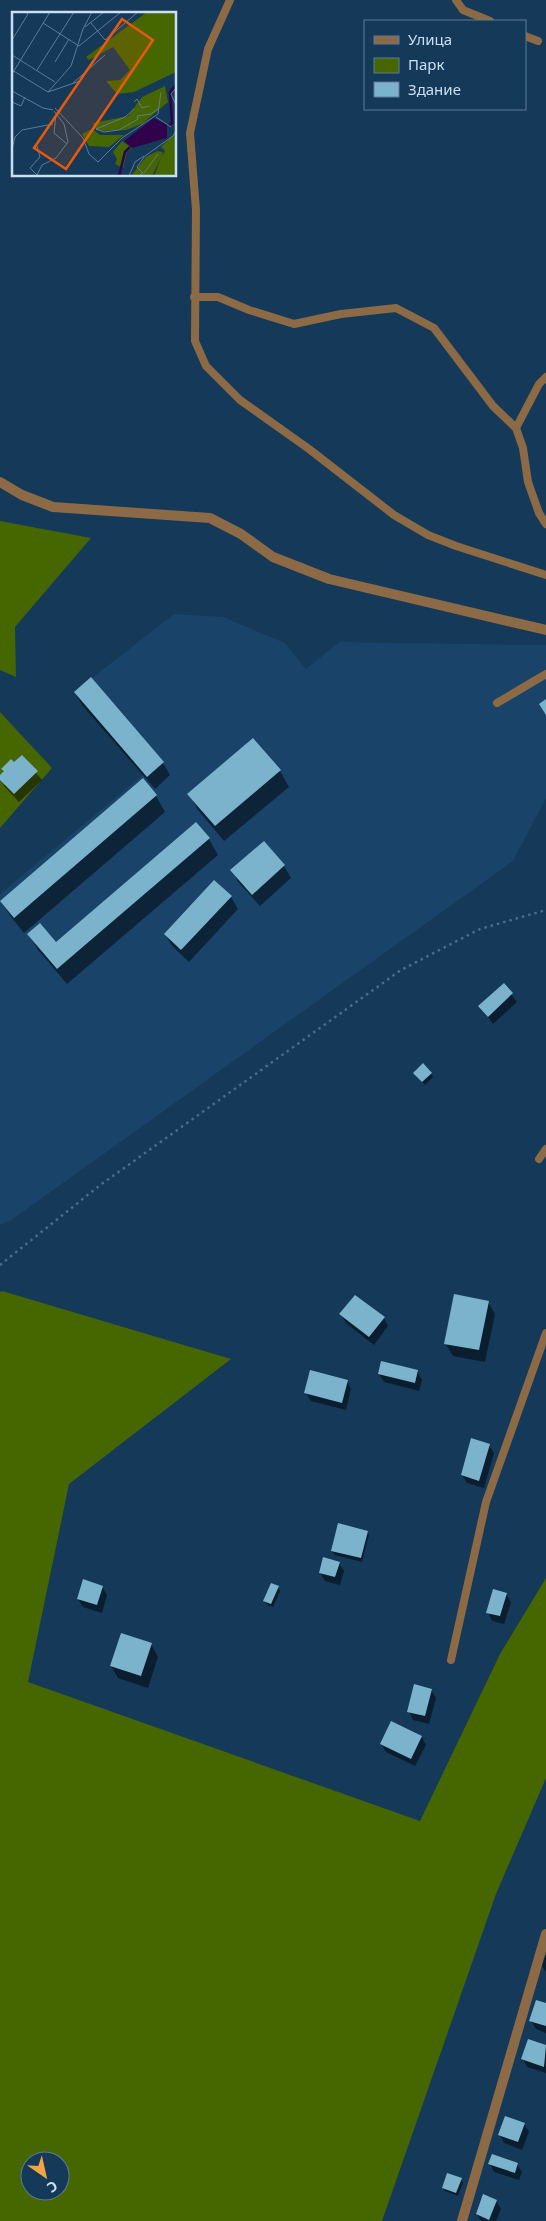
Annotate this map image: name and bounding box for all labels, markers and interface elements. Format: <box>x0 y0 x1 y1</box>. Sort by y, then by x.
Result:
inset map <box>12 12 176 176</box>
legend <box>364 20 526 110</box>
text: Улица <box>408 29 452 49</box>
text: Парк <box>408 54 444 74</box>
text: Здание <box>408 79 461 99</box>
north arrow <box>20 2151 70 2201</box>
text: С <box>43 2177 62 2198</box>

